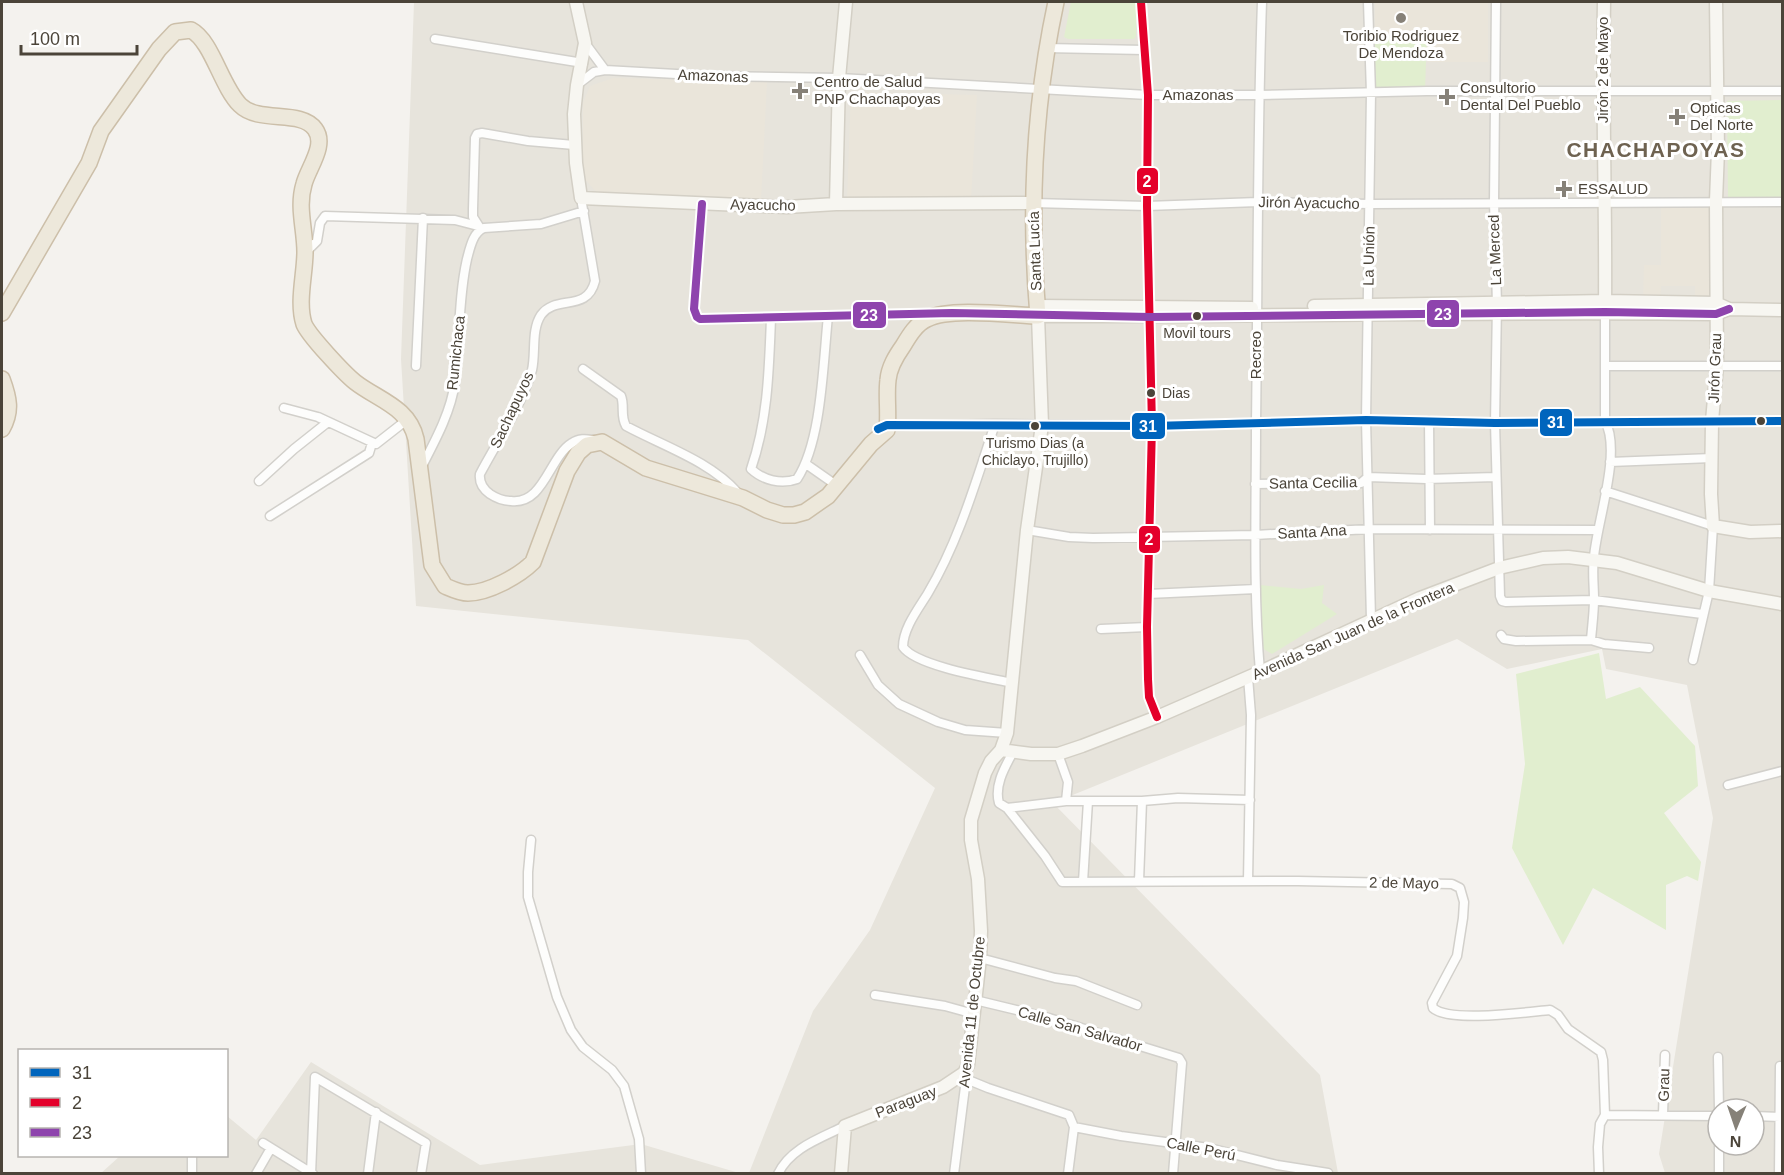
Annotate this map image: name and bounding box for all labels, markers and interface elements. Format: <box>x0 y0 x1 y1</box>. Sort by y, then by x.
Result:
marker: Toribio Rodriguez De Mendoza <box>1394 11 1408 25</box>
street label: Jirón 2 de Mayo <box>1594 17 1611 123</box>
scale bar <box>21 18 136 56</box>
place label: Toribio Rodriguez De Mendoza <box>1343 27 1459 61</box>
text: 100 m <box>30 29 80 49</box>
street label: Amazonas <box>677 66 749 85</box>
place label: Centro de Salud PNP Chachapoyas <box>814 73 940 107</box>
place label: Consultorio Dental Del Pueblo <box>1460 79 1581 113</box>
marker: Centro de Salud PNP Chachapoyas <box>791 82 809 100</box>
street label: Amazonas <box>1163 86 1233 103</box>
marker: Consultorio Dental Del Pueblo <box>1438 88 1456 106</box>
place label: Opticas Del Norte <box>1690 99 1753 133</box>
marker: Opticas Del Norte <box>1668 108 1686 126</box>
district label: CHACHAPOYAS <box>1566 138 1746 161</box>
line badge: 2 <box>1136 167 1159 195</box>
text: 2 <box>1143 173 1152 190</box>
marker: ESSALUD <box>1555 180 1573 198</box>
place label: ESSALUD <box>1578 180 1648 197</box>
street label: Jirón Ayacucho <box>1258 193 1360 212</box>
street label: Ayacucho <box>730 195 796 214</box>
street label: Santa Lucía <box>1025 210 1044 291</box>
street label: La Merced <box>1485 214 1504 286</box>
street label: La Unión <box>1359 226 1378 286</box>
line badge: 23 <box>1426 299 1460 328</box>
line badge: 23 <box>852 301 887 329</box>
text: 23 <box>1434 306 1452 323</box>
text: 23 <box>860 307 878 324</box>
marker: Movil tours <box>1191 310 1203 322</box>
street label: Rumichaca <box>443 314 468 391</box>
place label: Movil tours <box>1163 325 1231 341</box>
street label: Recreo <box>1247 331 1264 379</box>
street label: Jirón Grau <box>1705 333 1724 403</box>
street label: Sachapuyos <box>486 369 537 451</box>
place label: Dias <box>1162 385 1190 401</box>
marker: Dias <box>1145 387 1157 399</box>
line badge: 31 <box>1539 408 1573 437</box>
line badge: 31 <box>1131 412 1166 440</box>
text: 31 <box>1547 414 1565 431</box>
unlabelled marker <box>1755 415 1767 427</box>
text: 31 <box>1139 418 1157 435</box>
marker: Turismo Dias (a Chiclayo, Trujillo) <box>1029 420 1041 432</box>
place label: Turismo Dias (a Chiclayo, Trujillo) <box>982 435 1088 468</box>
street label: Santa Cecilia <box>1269 473 1358 492</box>
street label: Santa Ana <box>1277 521 1348 542</box>
line badge: 2 <box>1138 525 1161 554</box>
text: 2 <box>1145 531 1154 548</box>
street label: Avenida San Juan de la Frontera <box>1249 578 1457 683</box>
street label: 2 de Mayo <box>1369 873 1439 892</box>
street label: Avenida 11 de Octubre <box>955 935 988 1088</box>
street label: Calle San Salvador <box>1016 1003 1144 1054</box>
legend <box>18 1049 228 1157</box>
text: 31 <box>72 1063 92 1083</box>
street label: Grau <box>1655 1068 1672 1102</box>
street label: Paraguay <box>873 1082 939 1121</box>
text: 2 <box>72 1093 82 1113</box>
north arrow <box>1706 1097 1766 1157</box>
text: 23 <box>72 1123 92 1143</box>
street label: Calle Perú <box>1165 1133 1237 1164</box>
text: N <box>1729 1133 1742 1150</box>

